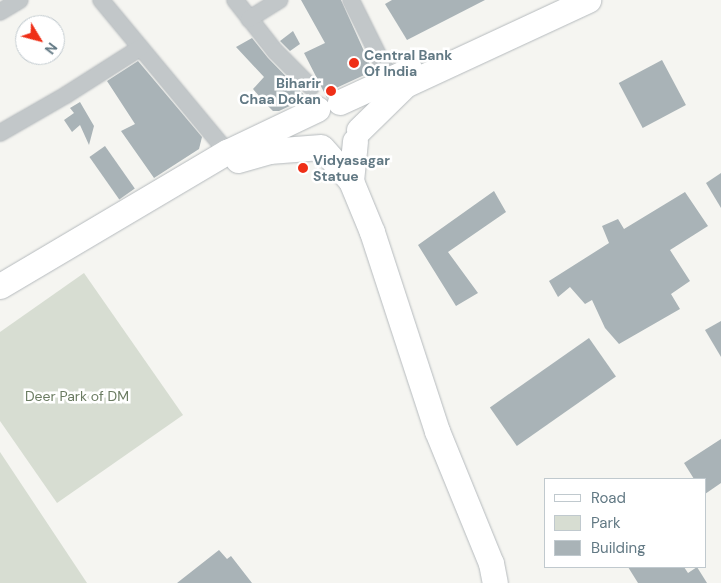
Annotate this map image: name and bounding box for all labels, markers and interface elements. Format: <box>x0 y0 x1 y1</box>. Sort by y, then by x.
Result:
north arrow <box>15 15 65 65</box>
text: N <box>41 39 61 58</box>
place label: Central Bank Of India <box>364 47 452 80</box>
marker: Central Bank Of India <box>348 57 360 69</box>
place label: Biharir Chaa Dokan <box>239 75 321 108</box>
marker: Biharir Chaa Dokan <box>325 85 337 97</box>
place label: Vidyasagar Statue <box>313 152 390 184</box>
marker: Vidyasagar Statue <box>297 162 309 174</box>
park label: Deer Park of DM <box>25 388 129 404</box>
legend <box>544 478 706 568</box>
text: Road <box>591 488 626 508</box>
text: Park <box>591 513 621 533</box>
text: Building <box>591 538 646 558</box>

